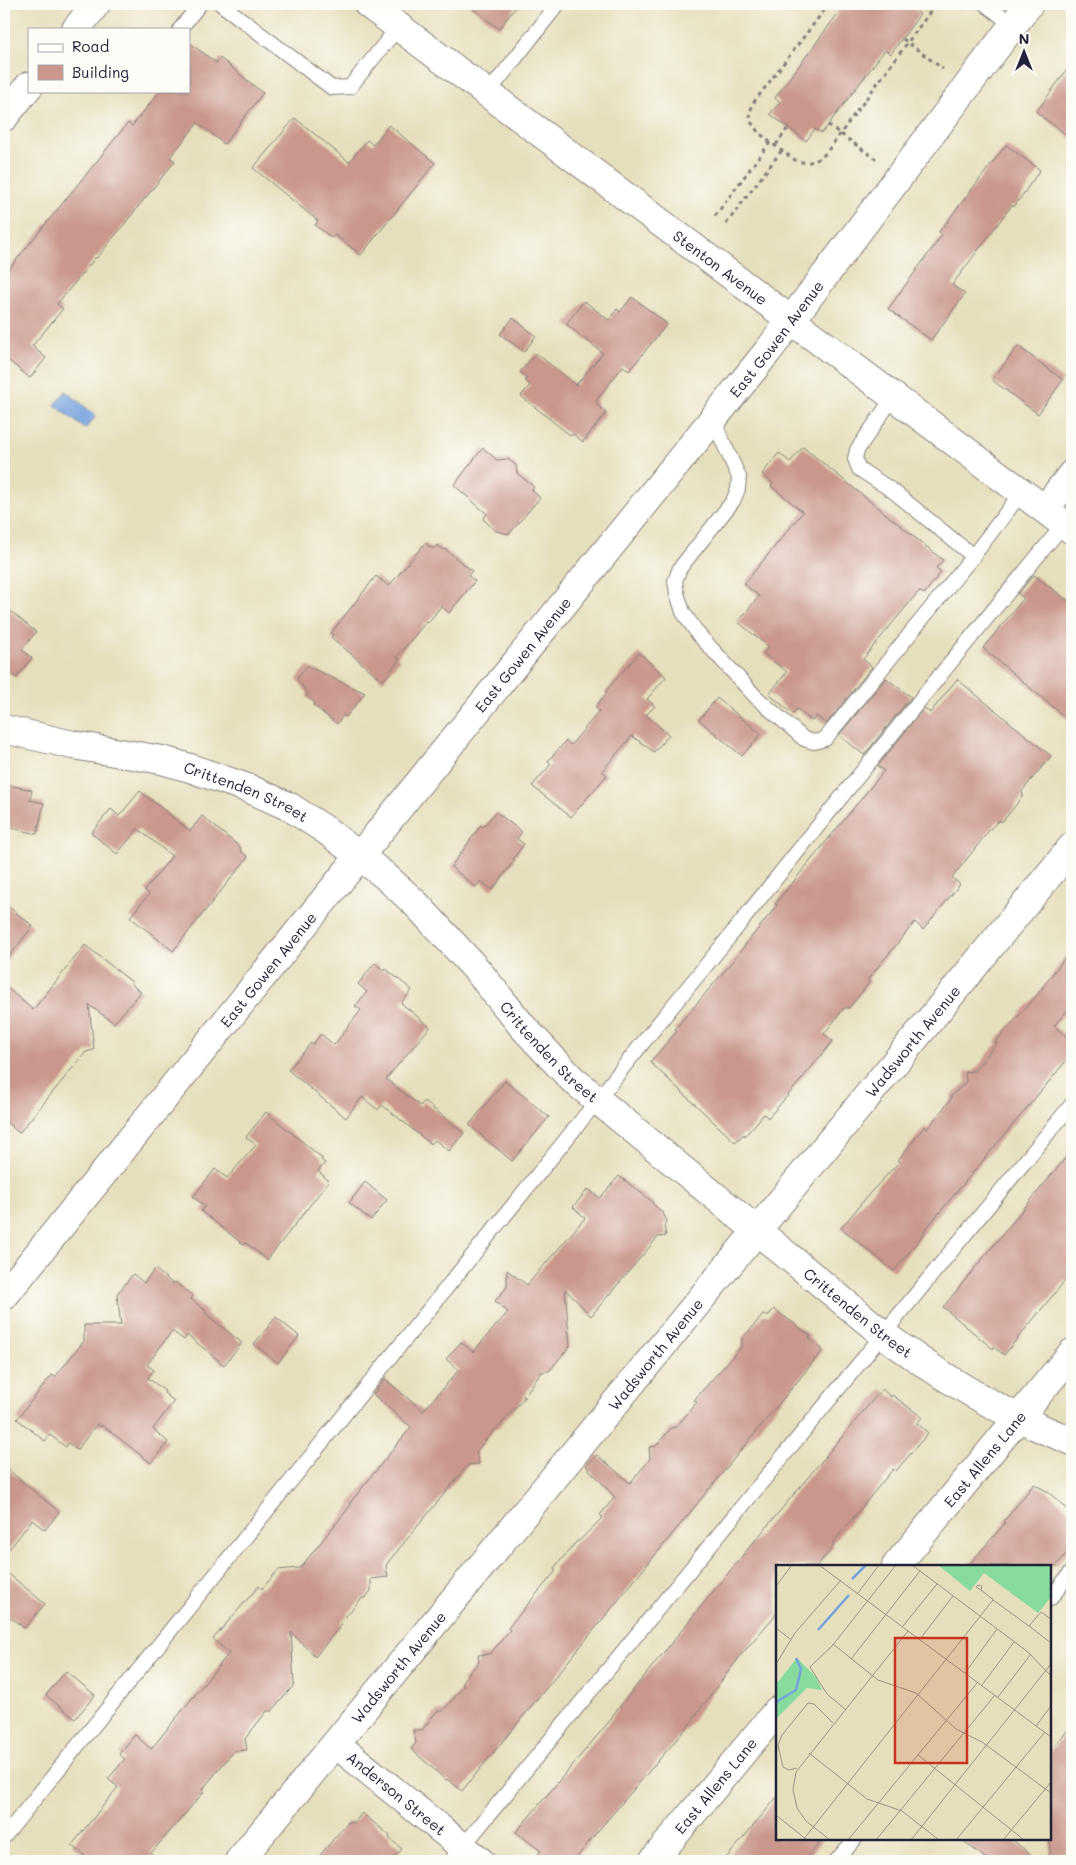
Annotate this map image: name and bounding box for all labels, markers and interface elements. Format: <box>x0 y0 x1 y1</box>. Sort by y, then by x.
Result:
legend <box>28 28 190 92</box>
north arrow <box>998 28 1048 78</box>
text: N <box>1019 29 1029 48</box>
text: Road <box>72 36 109 56</box>
text: Building <box>72 62 129 82</box>
street label: Stenton Avenue <box>669 225 772 309</box>
street label: East Gowen Avenue <box>725 276 828 401</box>
street label: East Gowen Avenue <box>470 593 575 716</box>
street label: Crittenden Street <box>182 757 312 826</box>
street label: East Gowen Avenue <box>215 908 321 1031</box>
street label: Wadsworth Avenue <box>861 981 964 1101</box>
street label: Crittenden Street <box>496 997 602 1107</box>
street label: Crittenden Street <box>800 1263 916 1362</box>
street label: Wadsworth Avenue <box>603 1294 707 1414</box>
street label: East Allens Lane <box>939 1407 1030 1511</box>
inset map <box>776 1565 1051 1840</box>
street label: Wadsworth Avenue <box>346 1607 450 1727</box>
street label: East Allens Lane <box>670 1733 761 1838</box>
street label: Anderson Street <box>343 1747 450 1839</box>

